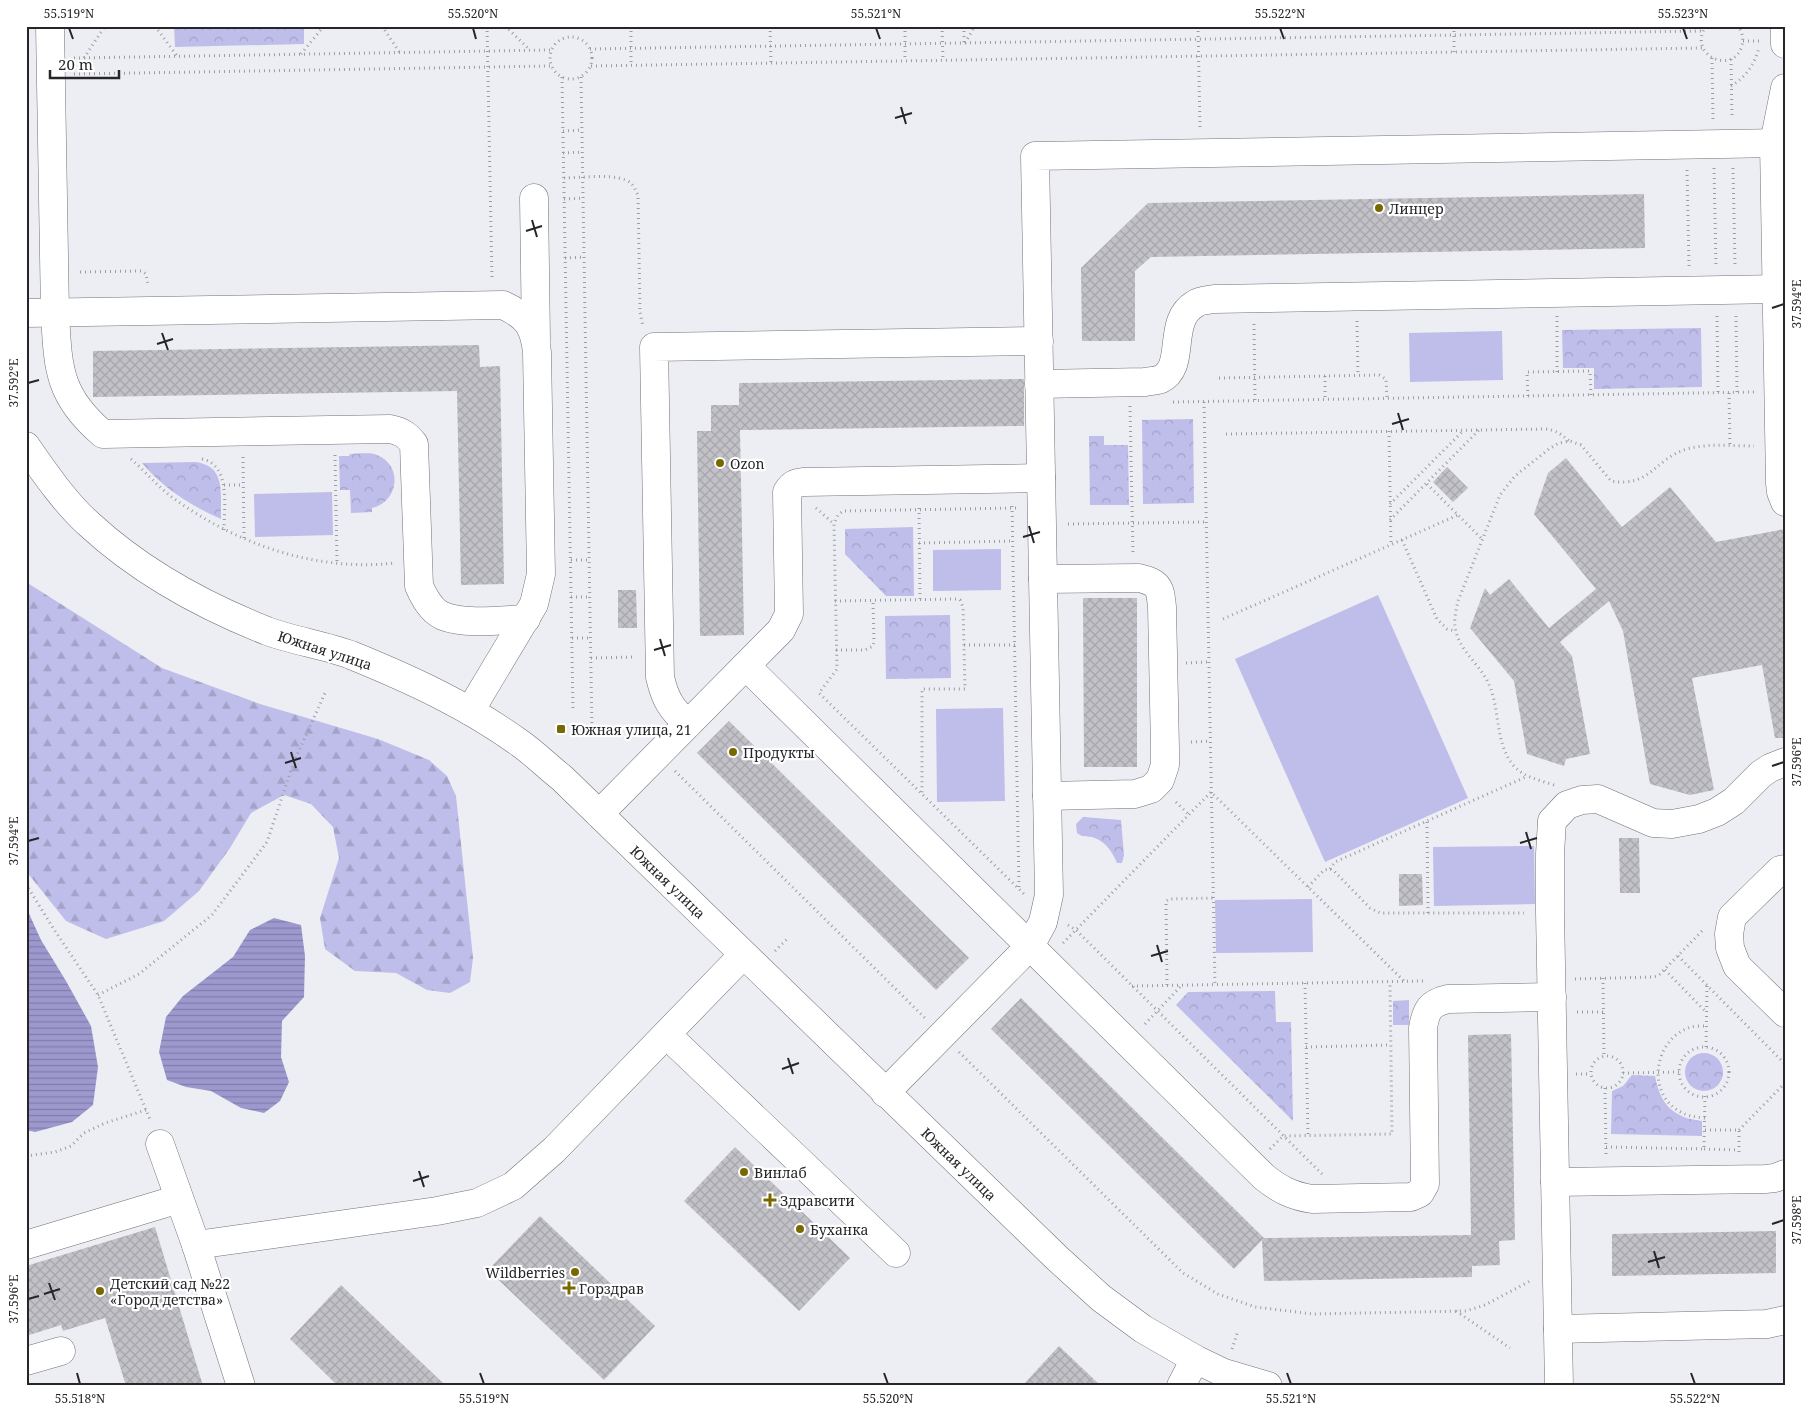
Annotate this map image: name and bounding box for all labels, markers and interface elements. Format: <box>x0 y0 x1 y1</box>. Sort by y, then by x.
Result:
text: 55.519°N <box>44 5 94 22</box>
text: 55.520°N <box>448 5 498 22</box>
text: 55.521°N <box>851 5 901 22</box>
text: 55.522°N <box>1255 5 1305 22</box>
text: 55.523°N <box>1658 5 1708 22</box>
scale bar <box>50 48 119 80</box>
text: 20 m <box>58 54 93 74</box>
place label: Линцер <box>1389 199 1444 218</box>
marker: Линцер <box>1373 202 1385 214</box>
text: 37.594°E <box>1788 280 1805 328</box>
text: 37.592°E <box>5 359 22 407</box>
place label: Ozon <box>730 454 765 473</box>
marker: Ozon <box>714 457 726 469</box>
street label: Южная улица <box>276 626 374 674</box>
place label: Южная улица, 21 <box>571 720 691 739</box>
marker: Южная улица, 21 <box>555 723 567 735</box>
text: 37.596°E <box>1788 738 1805 786</box>
place label: Продукты <box>743 743 815 762</box>
marker: Продукты <box>727 746 739 758</box>
text: 37.594°E <box>5 817 22 865</box>
street label: Южная улица <box>626 841 710 923</box>
street label: Южная улица <box>917 1123 1001 1205</box>
place label: Винлаб <box>754 1163 807 1182</box>
marker: Винлаб <box>738 1166 750 1178</box>
place label: Здравсити <box>780 1191 855 1210</box>
marker: Здравсити <box>764 1194 776 1206</box>
text: 37.598°E <box>1788 1196 1805 1244</box>
place label: Буханка <box>810 1220 869 1239</box>
marker: Буханка <box>794 1223 806 1235</box>
place label: Wildberries <box>485 1263 565 1282</box>
marker: Wildberries <box>569 1266 581 1278</box>
place label: Детский сад №22 «Город детства» <box>110 1274 230 1309</box>
text: 37.596°E <box>5 1275 22 1323</box>
place label: Горздрав <box>579 1279 644 1298</box>
marker: Горздрав <box>563 1282 575 1294</box>
marker: Детский сад №22 «Город детства» <box>94 1285 106 1297</box>
text: 55.518°N <box>55 1390 105 1407</box>
text: 55.519°N <box>459 1390 509 1407</box>
text: 55.520°N <box>863 1390 913 1407</box>
text: 55.521°N <box>1266 1390 1316 1407</box>
text: 55.522°N <box>1670 1390 1720 1407</box>

